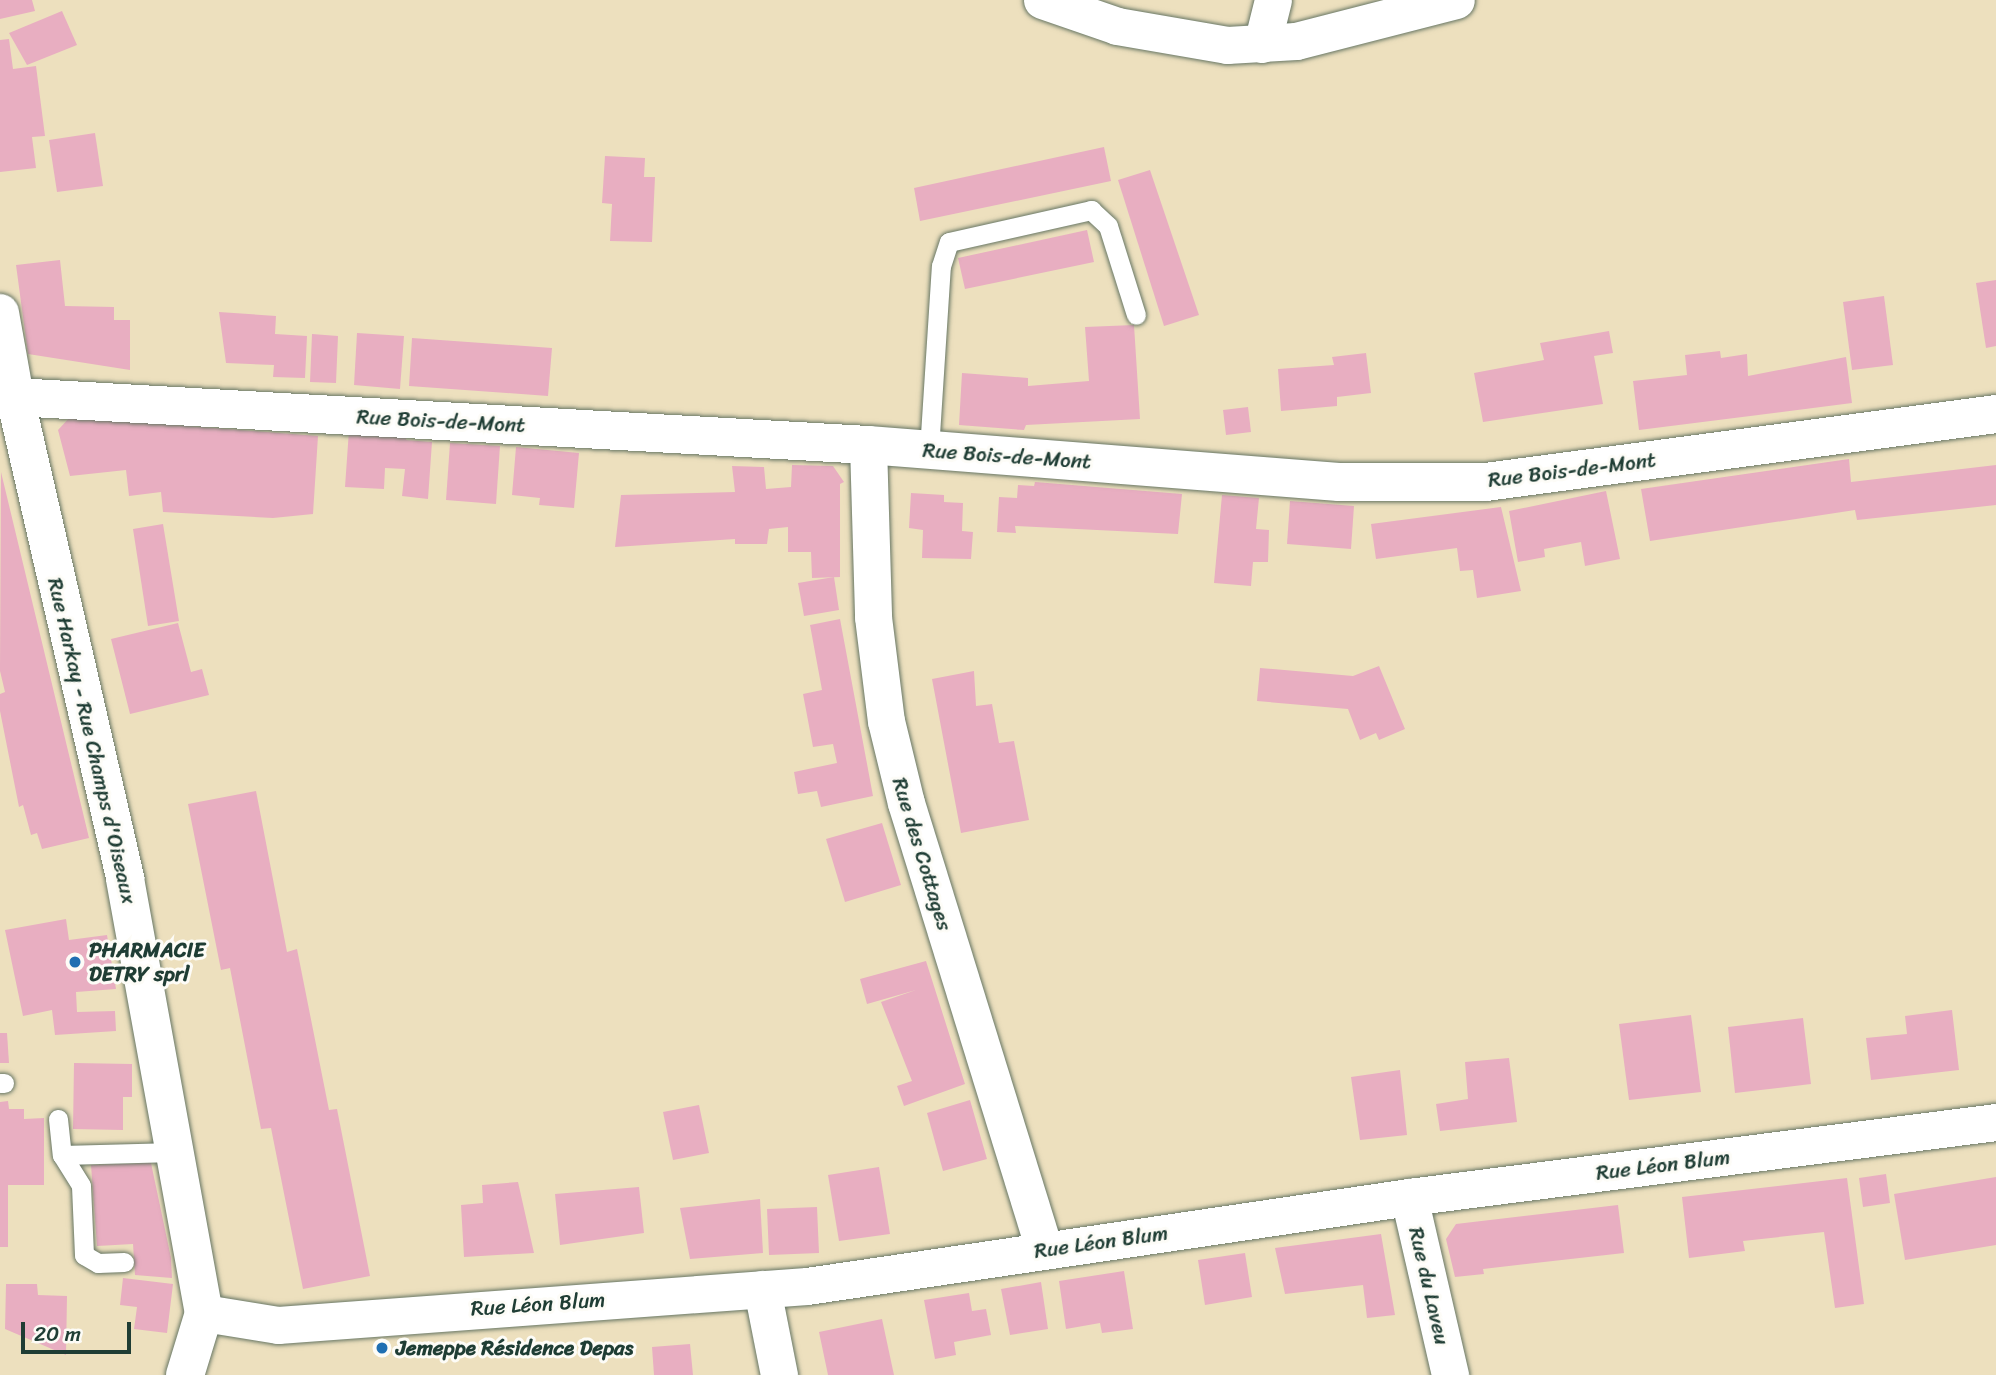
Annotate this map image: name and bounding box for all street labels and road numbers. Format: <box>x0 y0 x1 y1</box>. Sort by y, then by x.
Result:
street label: Rue Bois-de-Mont <box>356 404 526 438</box>
street label: Rue Bois-de-Mont <box>922 438 1092 474</box>
street label: Rue Bois-de-Mont <box>1487 447 1657 493</box>
street label: Rue Harkay - Rue Champs d'Oiseaux <box>42 574 142 908</box>
street label: Rue des Cottages <box>887 774 957 934</box>
street label: Rue Léon Blum <box>1595 1144 1731 1186</box>
street label: Rue Léon Blum <box>1032 1220 1170 1264</box>
street label: Rue du Laveu <box>1403 1225 1455 1347</box>
street label: Rue Léon Blum <box>470 1287 606 1321</box>

